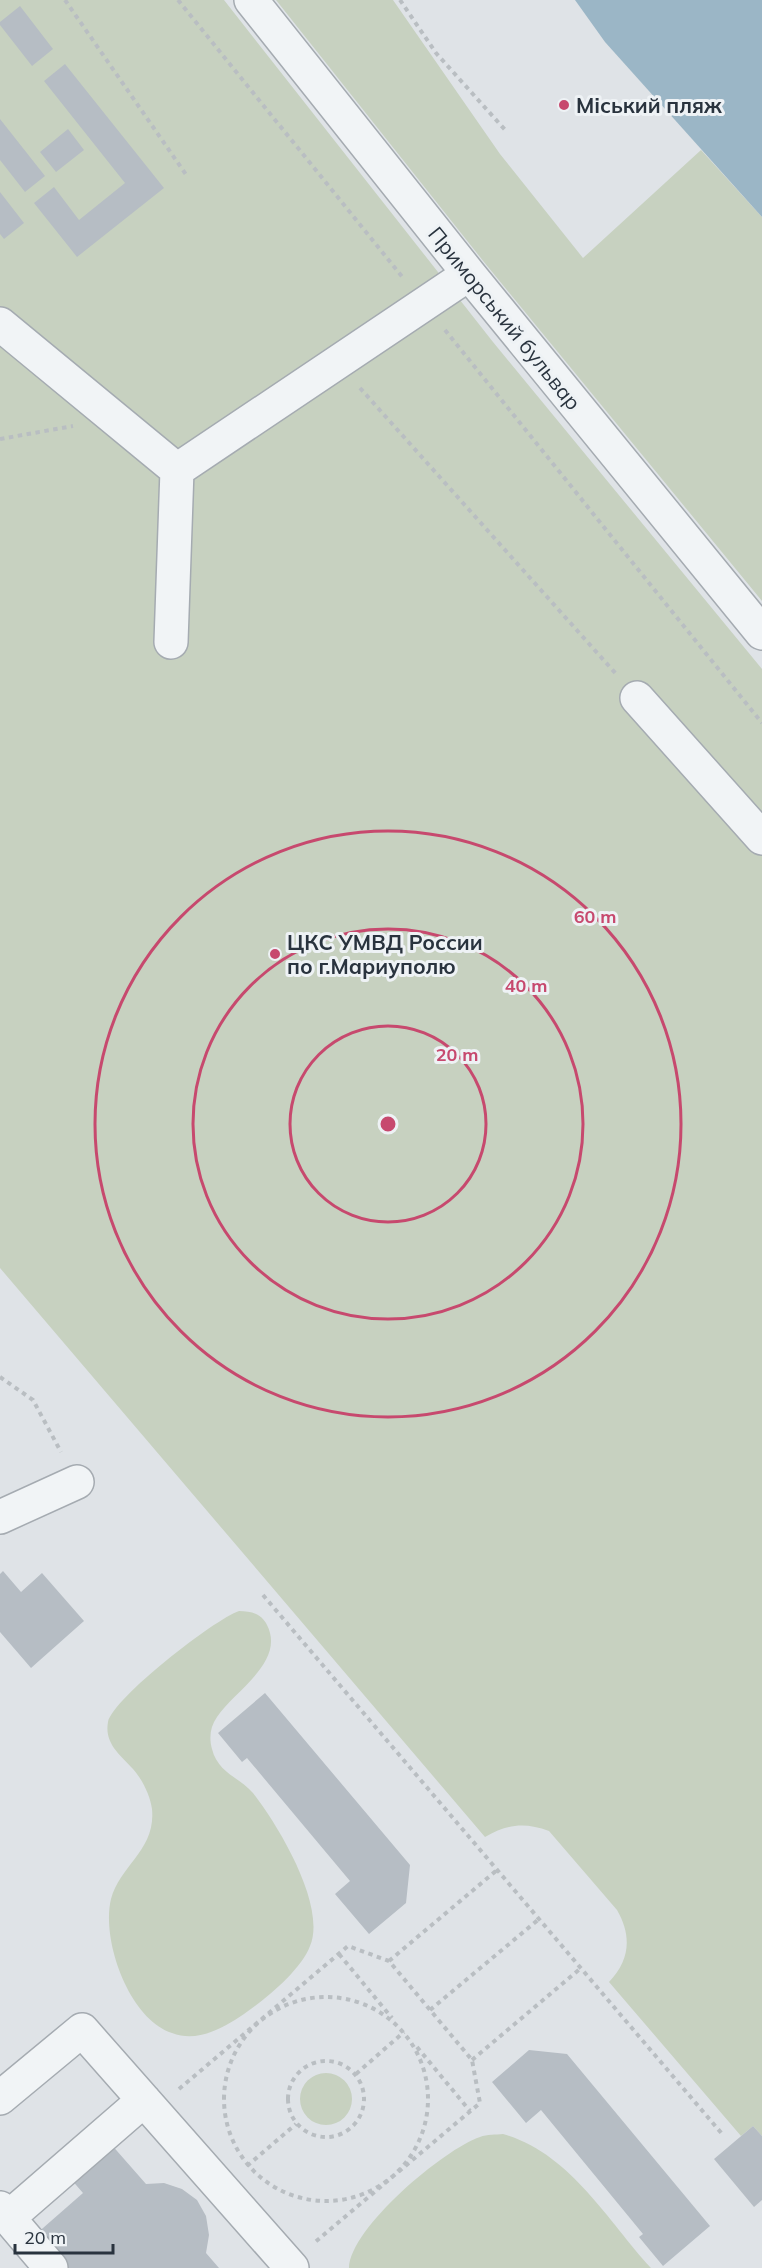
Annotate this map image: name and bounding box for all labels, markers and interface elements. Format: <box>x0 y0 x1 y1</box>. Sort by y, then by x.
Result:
place label: Міський пляж <box>576 92 722 118</box>
marker: Міський пляж <box>557 98 571 112</box>
street label: Приморський бульвар <box>423 221 587 415</box>
text: 60 m <box>574 905 616 928</box>
place label: ЦКС УМВД России по г.Мариуполю <box>287 929 483 979</box>
marker: ЦКС УМВД России по г.Мариуполю <box>268 947 282 961</box>
text: 40 m <box>505 974 547 997</box>
text: 20 m <box>436 1043 478 1066</box>
centre of rings <box>378 1114 398 1134</box>
scale bar <box>15 2217 112 2255</box>
text: 20 m <box>24 2226 66 2249</box>

